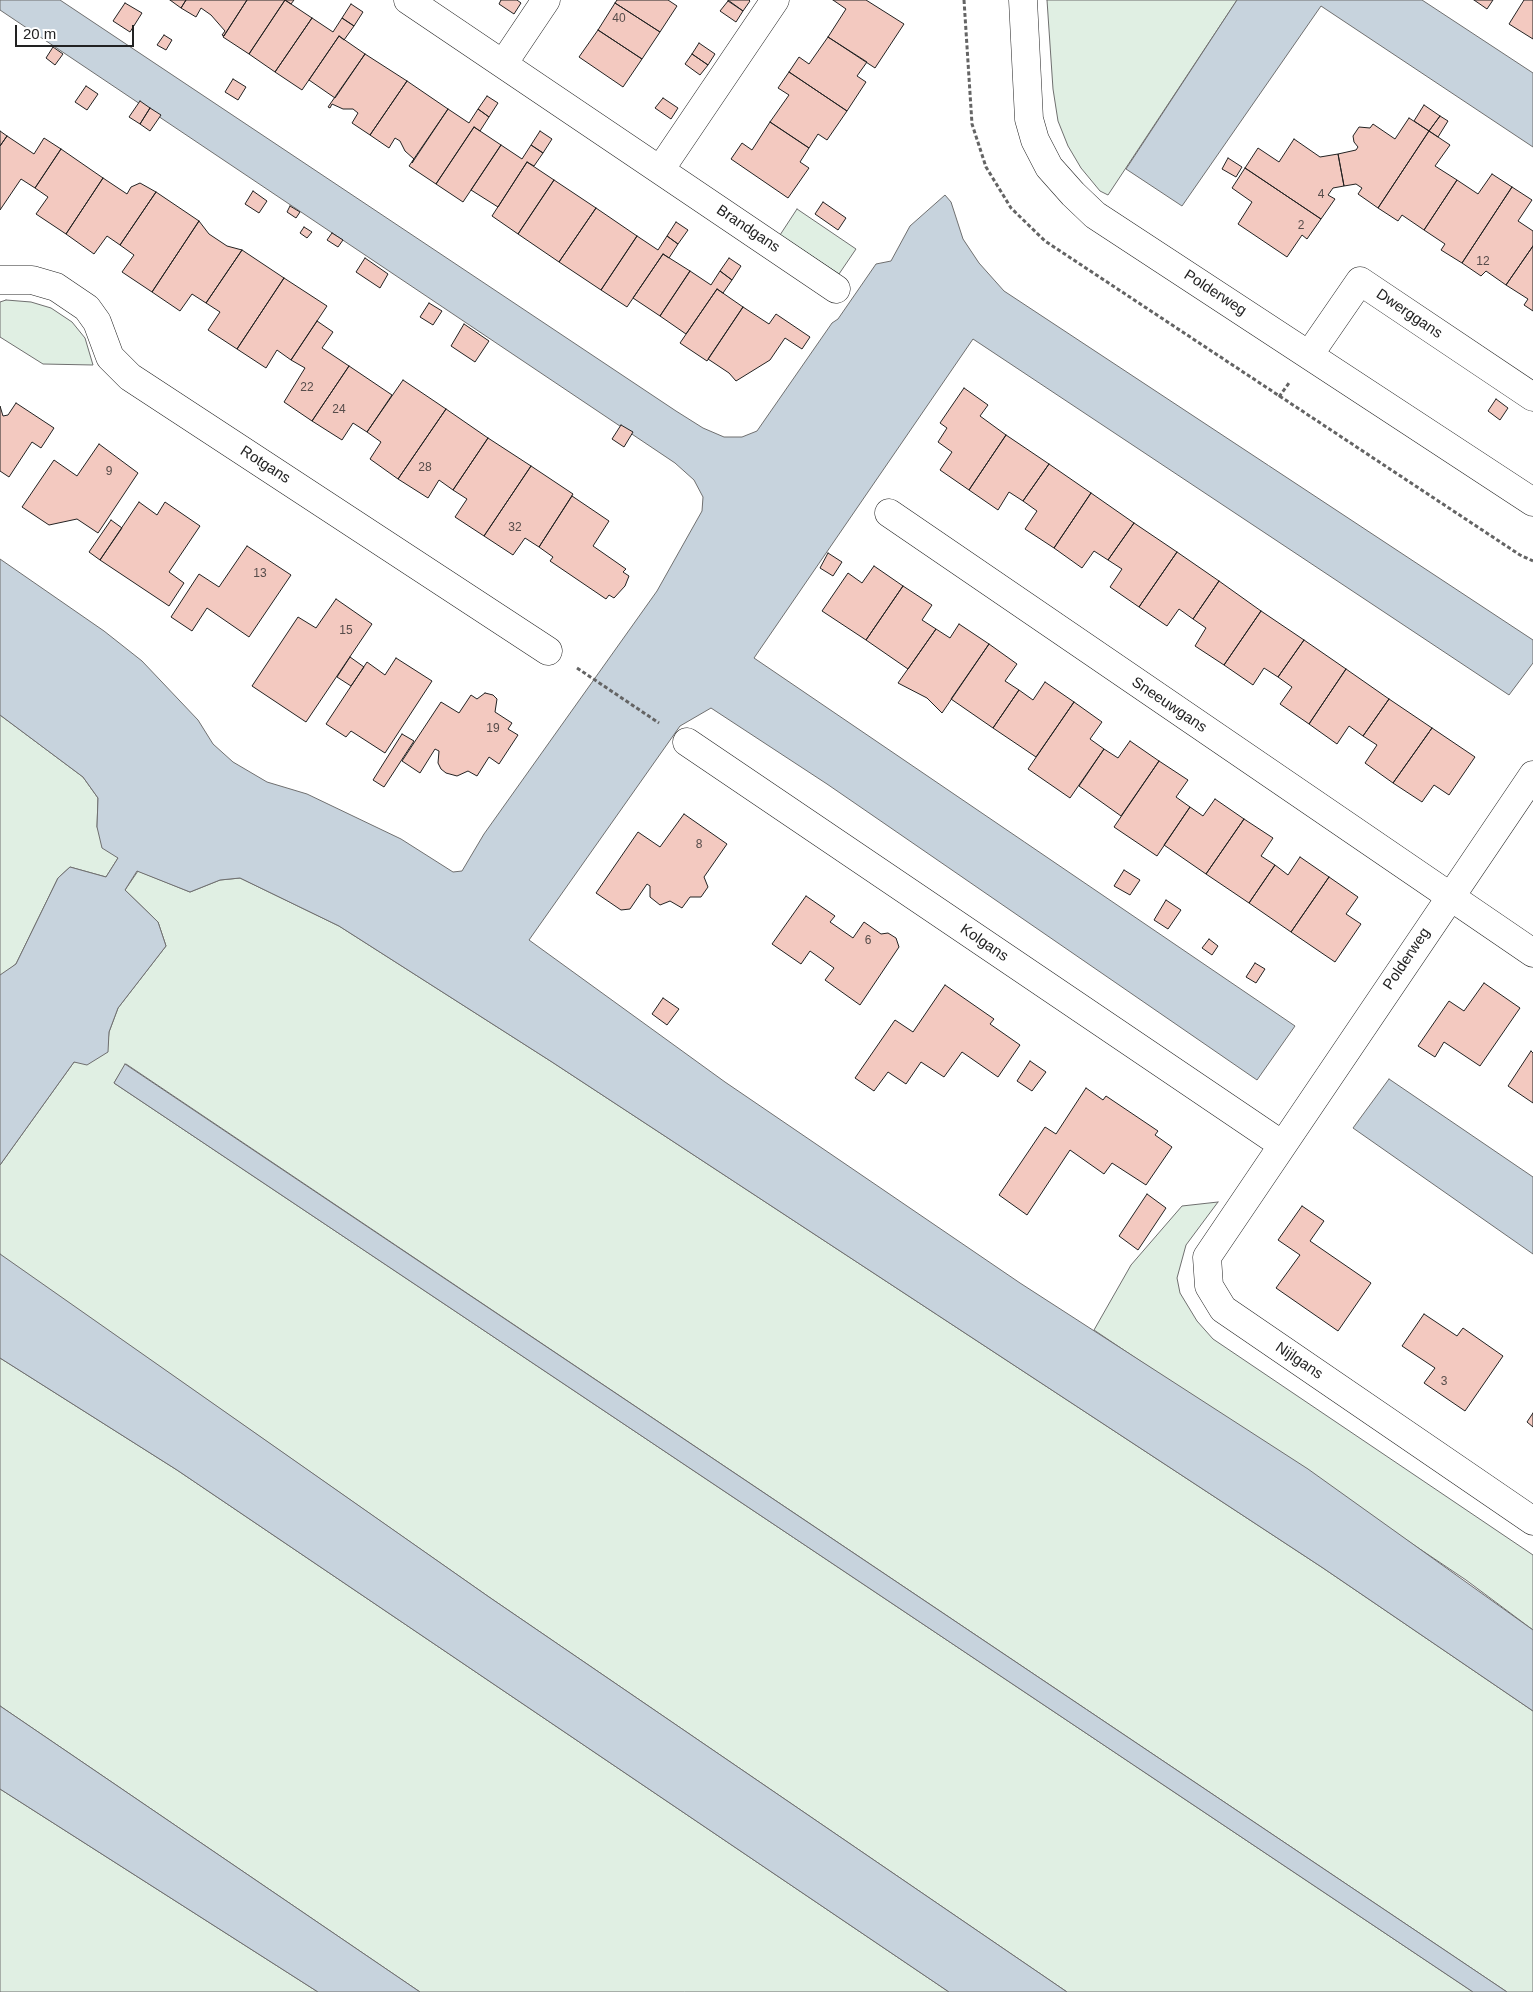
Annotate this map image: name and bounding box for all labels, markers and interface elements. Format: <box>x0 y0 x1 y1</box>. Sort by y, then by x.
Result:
house number: 40 <box>612 12 626 26</box>
scale bar <box>18 15 136 47</box>
text: 20 m <box>23 25 56 42</box>
house number: 4 <box>1318 188 1324 202</box>
street label: Brandgans <box>713 201 783 257</box>
house number: 2 <box>1298 219 1304 233</box>
house number: 12 <box>1476 255 1490 269</box>
street label: Polderweg <box>1180 266 1250 320</box>
street label: Dwerggans <box>1373 285 1445 343</box>
house number: 22 <box>300 381 314 395</box>
house number: 24 <box>332 403 346 417</box>
street label: Rotgans <box>237 442 293 488</box>
house number: 28 <box>418 461 432 475</box>
house number: 9 <box>106 465 112 479</box>
house number: 32 <box>508 521 522 535</box>
house number: 13 <box>253 567 267 581</box>
house number: 15 <box>339 624 353 638</box>
street label: Sneeuwgans <box>1128 673 1210 737</box>
house number: 19 <box>486 722 500 736</box>
house number: 8 <box>696 838 702 852</box>
street label: Kolgans <box>956 920 1012 966</box>
street label: Polderweg <box>1380 925 1434 993</box>
house number: 6 <box>865 934 871 948</box>
street label: Nijlgans <box>1272 1339 1326 1383</box>
house number: 3 <box>1441 1375 1447 1389</box>

